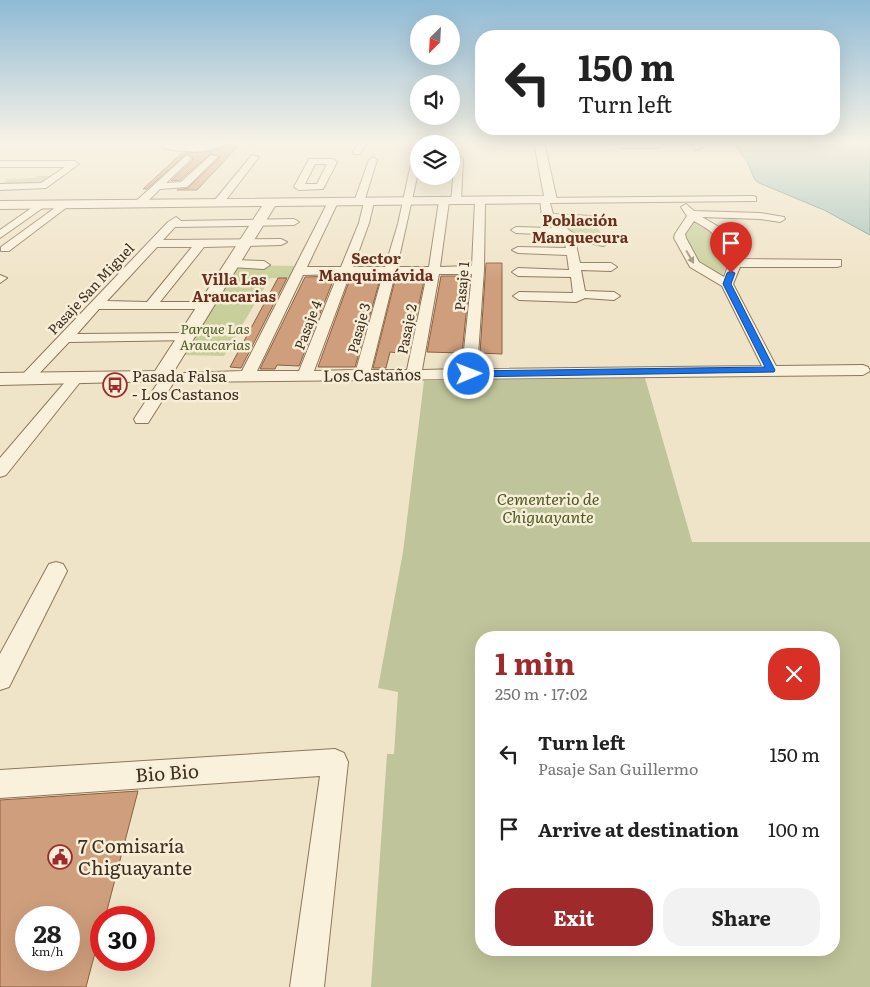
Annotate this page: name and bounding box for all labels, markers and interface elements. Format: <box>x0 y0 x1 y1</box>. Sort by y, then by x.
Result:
north arrow <box>410 15 460 65</box>
map controls <box>410 15 460 185</box>
text: 150 m <box>578 40 675 92</box>
icon: left <box>495 50 560 115</box>
button: sound <box>410 75 460 125</box>
text: Turn left <box>578 87 672 120</box>
button: layers <box>410 135 460 185</box>
district label: Población Manquecura <box>532 208 629 248</box>
pin <box>710 222 752 273</box>
icon: arrive <box>717 229 745 257</box>
street label: Pasaje San Miguel <box>43 238 138 339</box>
district label: Sector Manquimávida <box>319 246 434 286</box>
one-way arrow <box>686 250 695 264</box>
street label: Pasaje 1 <box>449 260 473 311</box>
district label: Villa Las Araucarias <box>192 267 276 307</box>
street label: Pasaje 4 <box>288 297 326 352</box>
street label: Pasaje 3 <box>342 300 374 355</box>
street label: Pasaje 2 <box>391 302 421 356</box>
park label: Parque Las Araucarias <box>179 318 251 354</box>
position arrow <box>442 347 494 399</box>
street label: Los Castaños <box>323 361 421 387</box>
place label: Pasada Falsa - Los Castanos <box>132 363 239 405</box>
bus stop icon: Pasada Falsa - Los Castanos <box>102 372 128 398</box>
park label: Cementerio de Chiguayante <box>497 486 599 528</box>
text: 1 min <box>495 640 575 684</box>
button: close <box>768 648 820 700</box>
text: 250 m · 17:02 <box>495 681 587 705</box>
text: Turn left <box>538 728 625 756</box>
icon: left <box>495 740 523 768</box>
text: 150 m <box>769 740 820 768</box>
street label: Bio Bio <box>134 756 200 788</box>
text: Pasaje San Guillermo <box>538 756 698 780</box>
icon: arrive <box>495 815 523 843</box>
text: Arrive at destination <box>538 815 739 843</box>
text: 100 m <box>768 815 820 843</box>
place label: 7 Comisaría Chiguayante <box>78 831 192 881</box>
public building icon: 7 Comisaría Chiguayante <box>47 844 73 870</box>
button: Exit <box>495 888 653 946</box>
button: Share <box>663 888 820 946</box>
speed limit sign: 30 <box>90 906 155 971</box>
text: 28 <box>33 914 62 951</box>
text: km/h <box>32 942 63 960</box>

